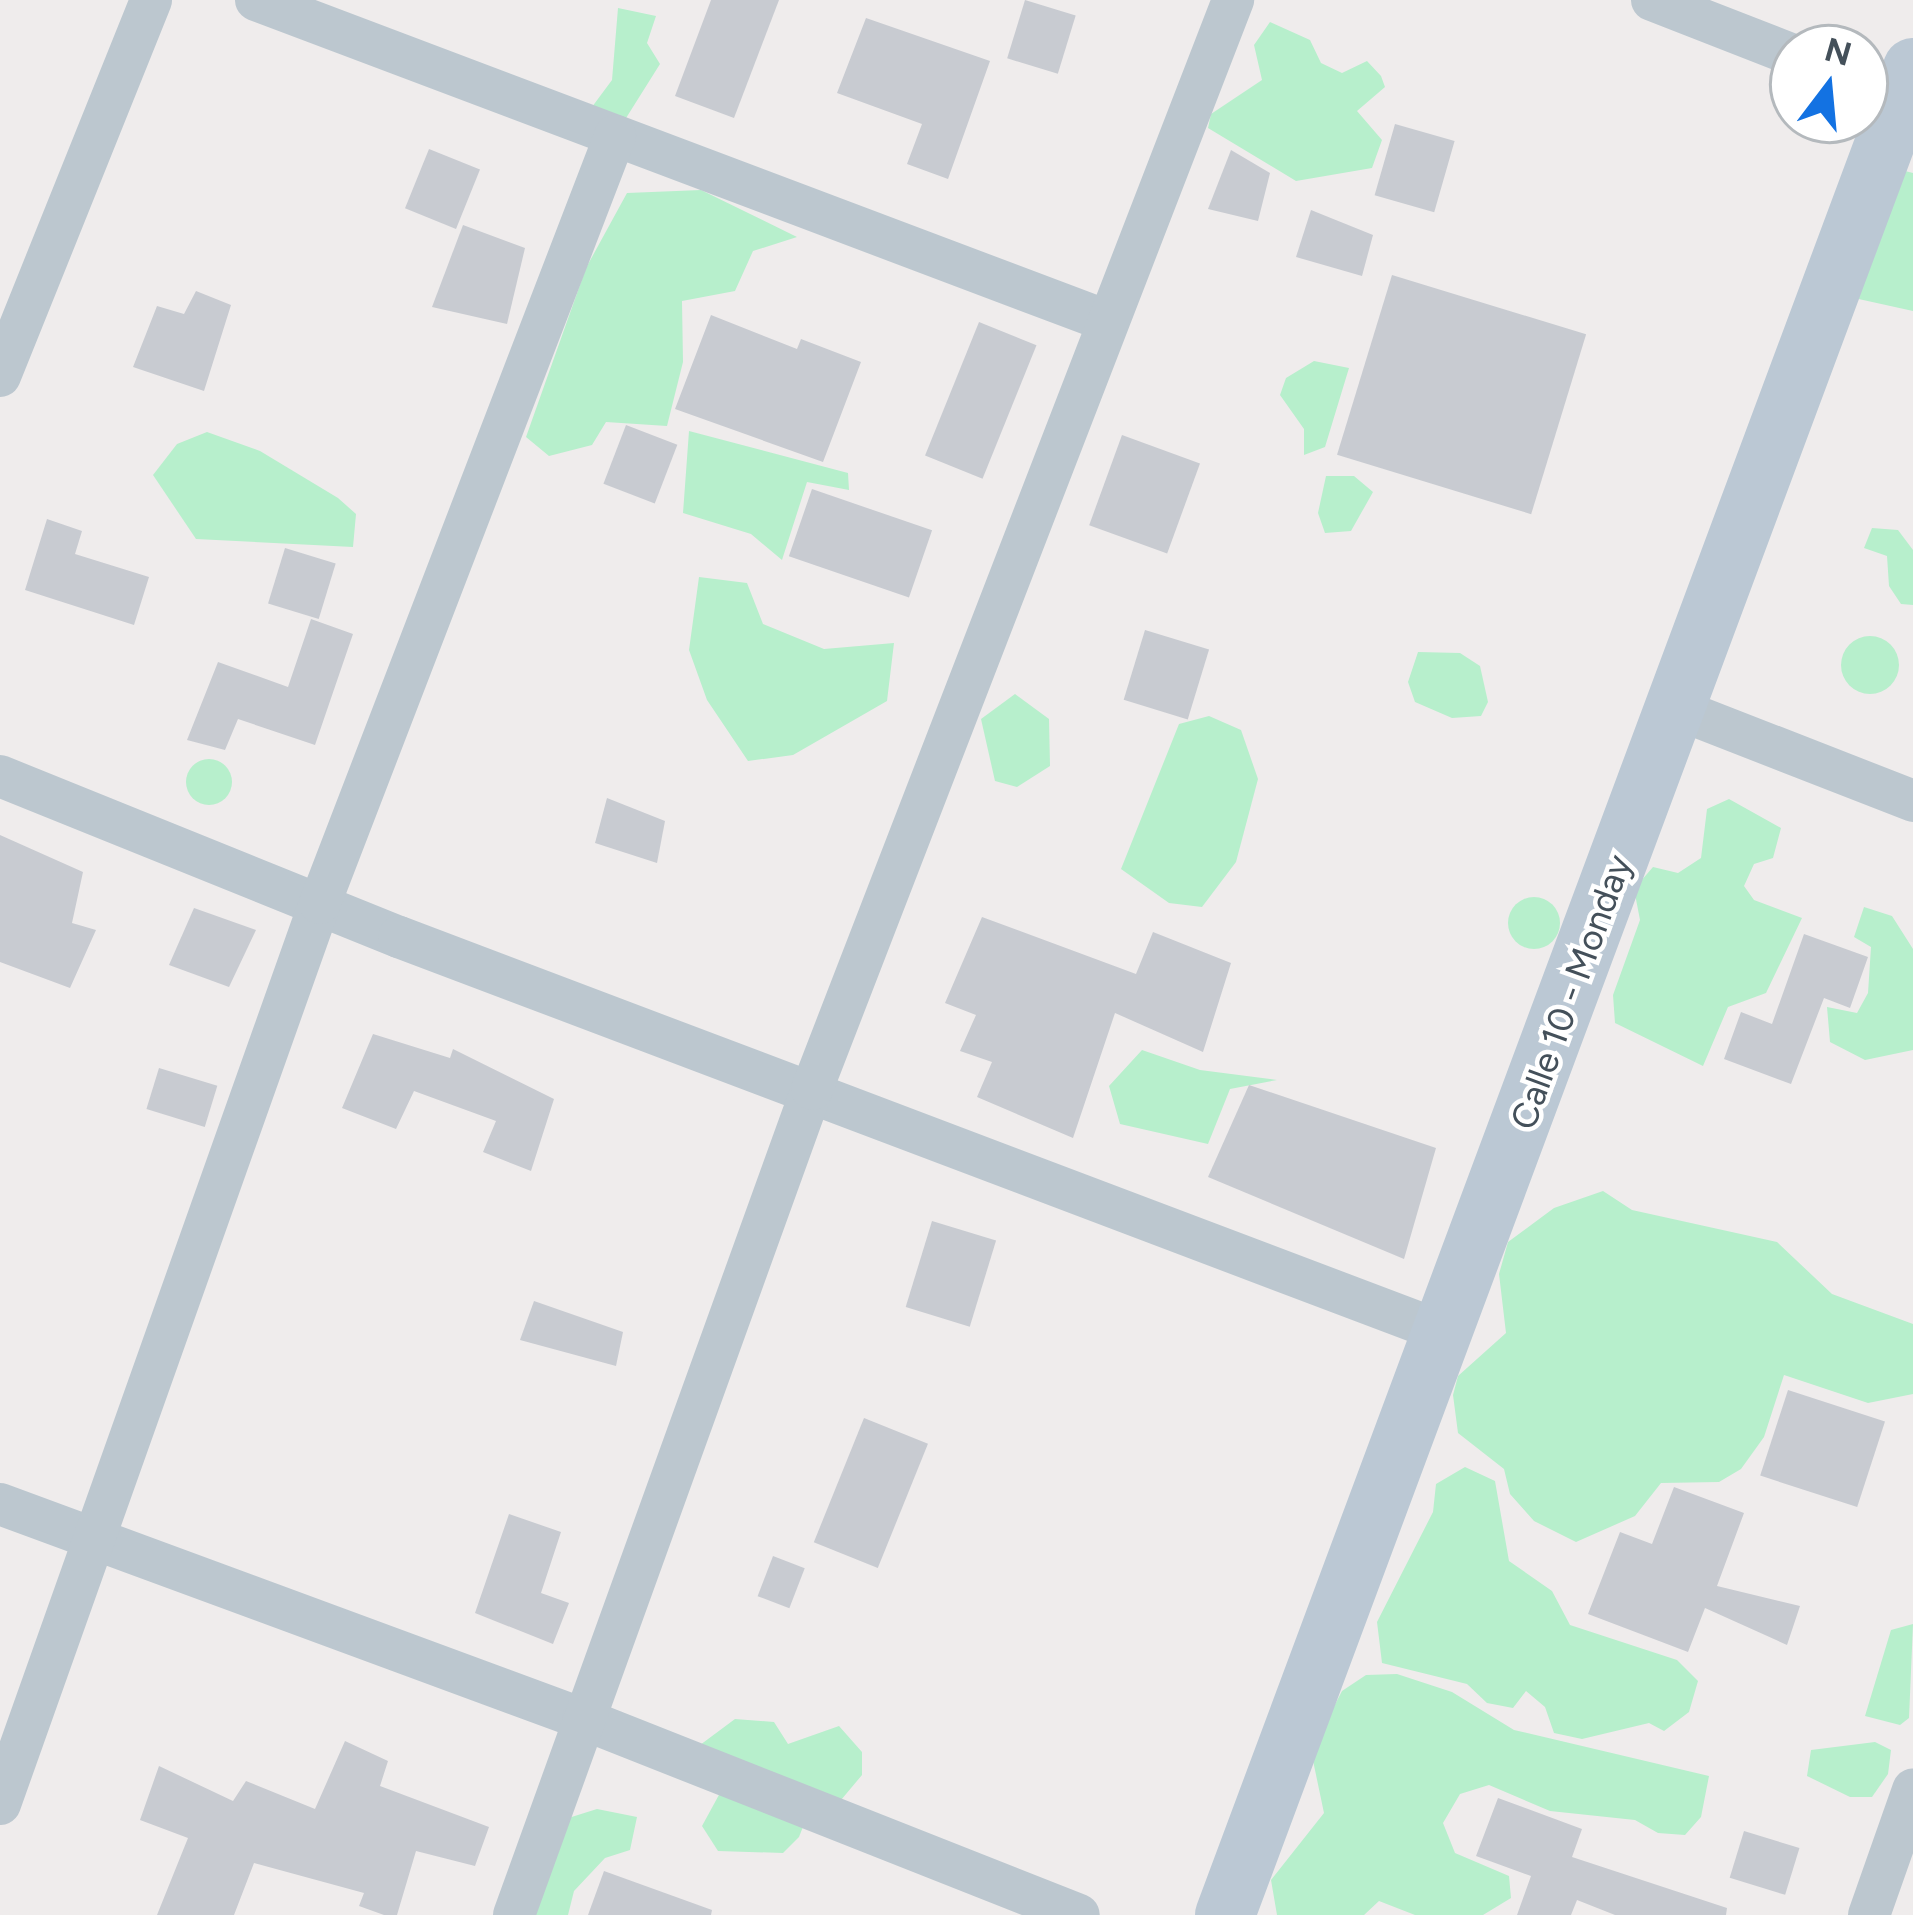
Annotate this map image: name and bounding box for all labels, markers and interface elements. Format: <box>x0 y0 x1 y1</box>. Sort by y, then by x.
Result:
north arrow <box>1769 24 1889 144</box>
text: N <box>1821 30 1856 74</box>
street label: Calle 10 - Monday <box>1501 849 1641 1135</box>

